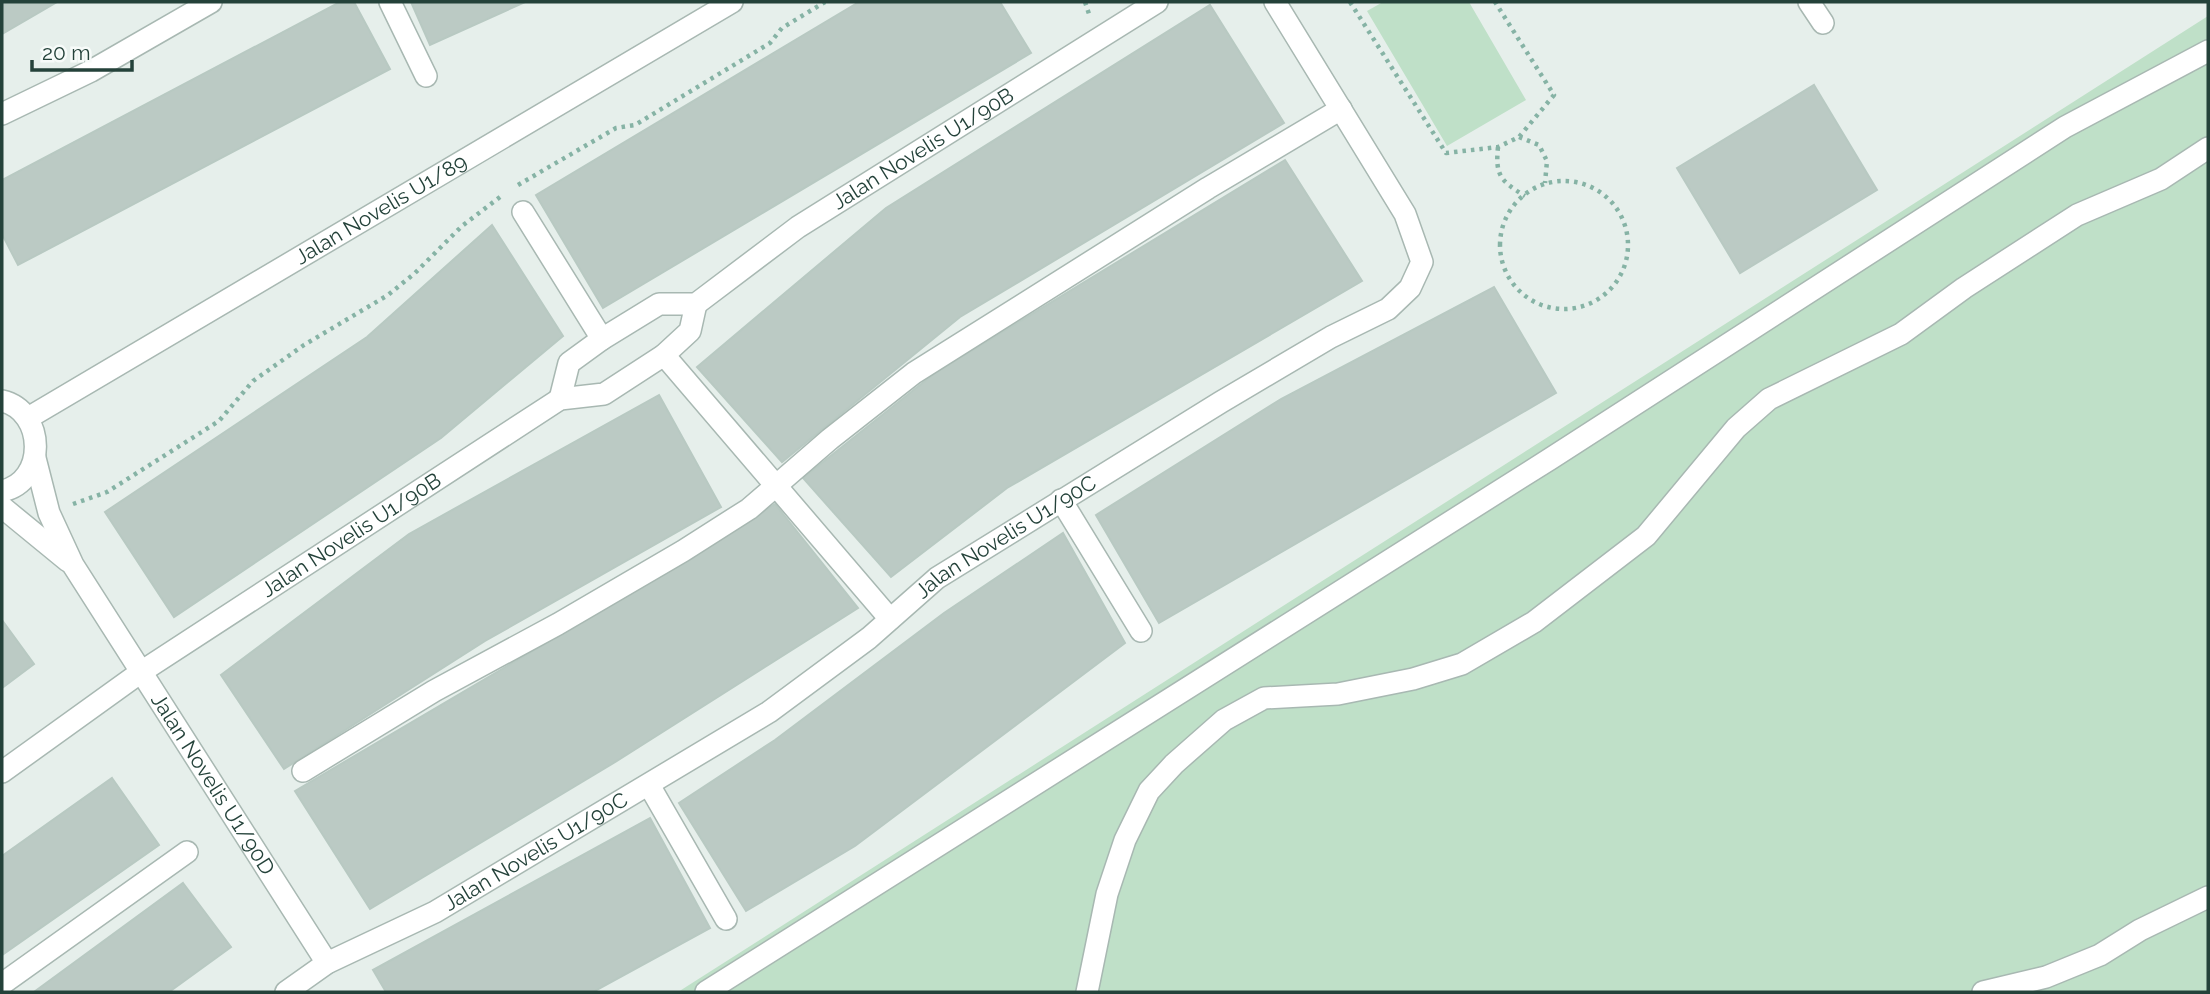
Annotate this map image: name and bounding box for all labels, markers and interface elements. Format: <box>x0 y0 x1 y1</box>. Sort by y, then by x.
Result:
scale bar <box>32 28 131 72</box>
text: 20 m <box>42 40 90 65</box>
street label: Jalan Novelis U1/90B <box>827 82 1018 214</box>
street label: Jalan Novelis U1/89 <box>290 149 471 269</box>
street label: Jalan Novelis U1/90B <box>256 467 445 602</box>
street label: Jalan Novelis U1/90C <box>910 470 1100 603</box>
street label: Jalan Novelis U1/90D <box>146 688 280 879</box>
street label: Jalan Novelis U1/90C <box>439 787 632 916</box>

